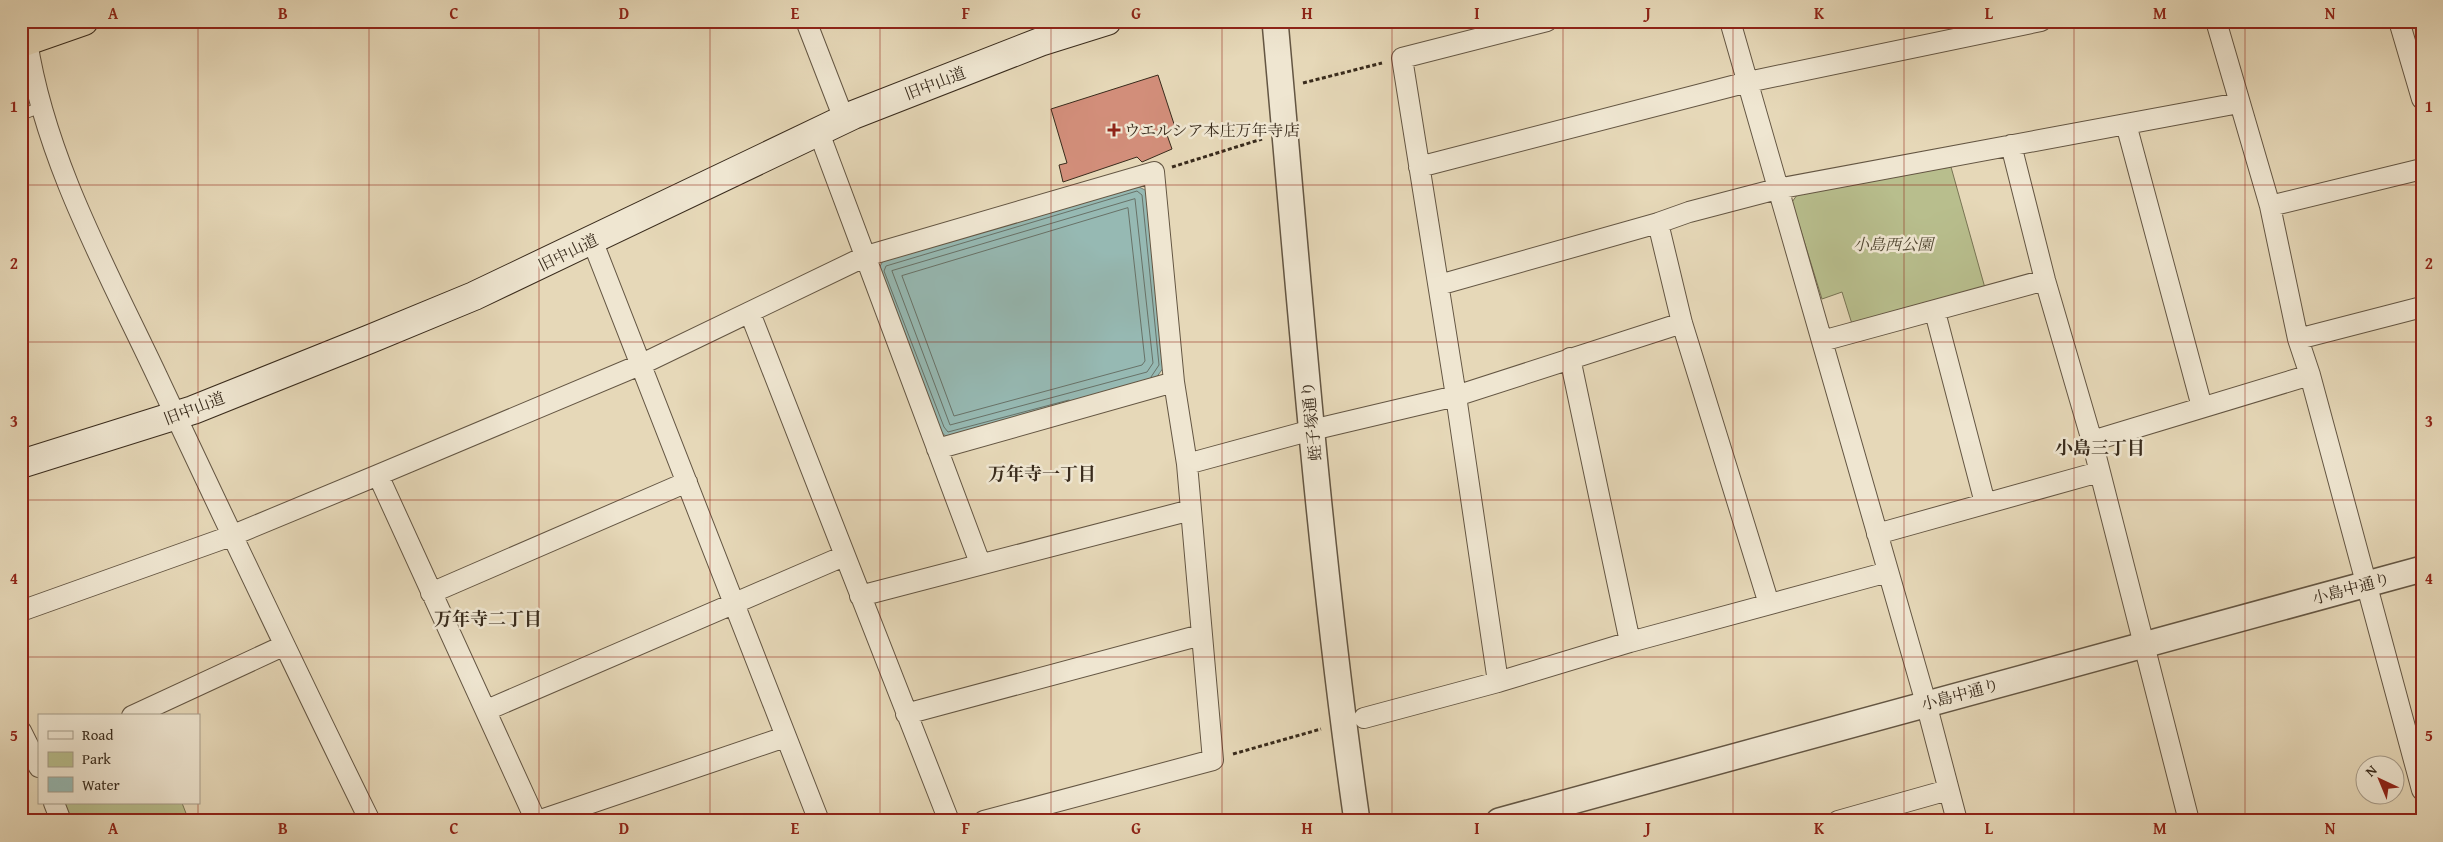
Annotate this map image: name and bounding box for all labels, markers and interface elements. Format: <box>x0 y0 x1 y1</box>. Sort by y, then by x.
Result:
text: A <box>108 1 119 25</box>
text: B <box>278 1 288 25</box>
text: C <box>449 1 459 25</box>
text: D <box>619 1 629 25</box>
text: E <box>791 1 800 25</box>
text: F <box>962 1 970 25</box>
text: G <box>1131 1 1141 25</box>
text: H <box>1301 1 1313 25</box>
text: I <box>1474 1 1480 25</box>
text: J <box>1642 1 1651 25</box>
text: K <box>1814 1 1825 25</box>
text: L <box>1985 1 1994 25</box>
text: M <box>2153 1 2167 25</box>
text: N <box>2325 1 2336 25</box>
street label: 旧中山道 <box>901 60 969 106</box>
text: 1 <box>10 94 18 118</box>
text: 1 <box>2425 94 2433 118</box>
place label: ウエルシア本庄万年寺店 <box>1124 118 1300 142</box>
marker: ウエルシア本庄万年寺店 <box>1108 124 1120 136</box>
street label: 旧中山道 <box>534 227 602 277</box>
park label: 小島西公園 <box>1853 232 1936 256</box>
text: 2 <box>10 251 18 275</box>
text: 2 <box>2425 251 2433 275</box>
street label: 蛭子塚通り <box>1295 380 1327 462</box>
street label: 旧中山道 <box>160 385 228 431</box>
text: 3 <box>10 409 18 433</box>
text: 3 <box>2425 409 2433 433</box>
district label: 小島三丁目 <box>2055 434 2145 461</box>
district label: 万年寺一丁目 <box>988 460 1096 487</box>
text: 4 <box>10 566 18 590</box>
street label: 小島中通り <box>2309 566 2393 610</box>
text: 4 <box>2425 566 2433 590</box>
district label: 万年寺二丁目 <box>434 605 542 632</box>
street label: 小島中通り <box>1918 672 2002 716</box>
legend <box>38 714 200 804</box>
text: 5 <box>10 723 18 747</box>
text: 5 <box>2425 723 2433 747</box>
text: Road <box>82 724 113 745</box>
text: Park <box>82 748 111 769</box>
north arrow <box>2356 754 2406 804</box>
text: N <box>2361 760 2382 781</box>
text: Water <box>82 774 120 795</box>
text: A <box>108 816 119 840</box>
text: B <box>278 816 288 840</box>
text: C <box>449 816 459 840</box>
text: D <box>619 816 629 840</box>
text: E <box>791 816 800 840</box>
text: F <box>962 816 970 840</box>
text: G <box>1131 816 1141 840</box>
text: H <box>1301 816 1313 840</box>
text: I <box>1474 816 1480 840</box>
text: J <box>1642 816 1651 840</box>
text: K <box>1814 816 1825 840</box>
text: L <box>1985 816 1994 840</box>
text: M <box>2153 816 2167 840</box>
text: N <box>2325 816 2336 840</box>

